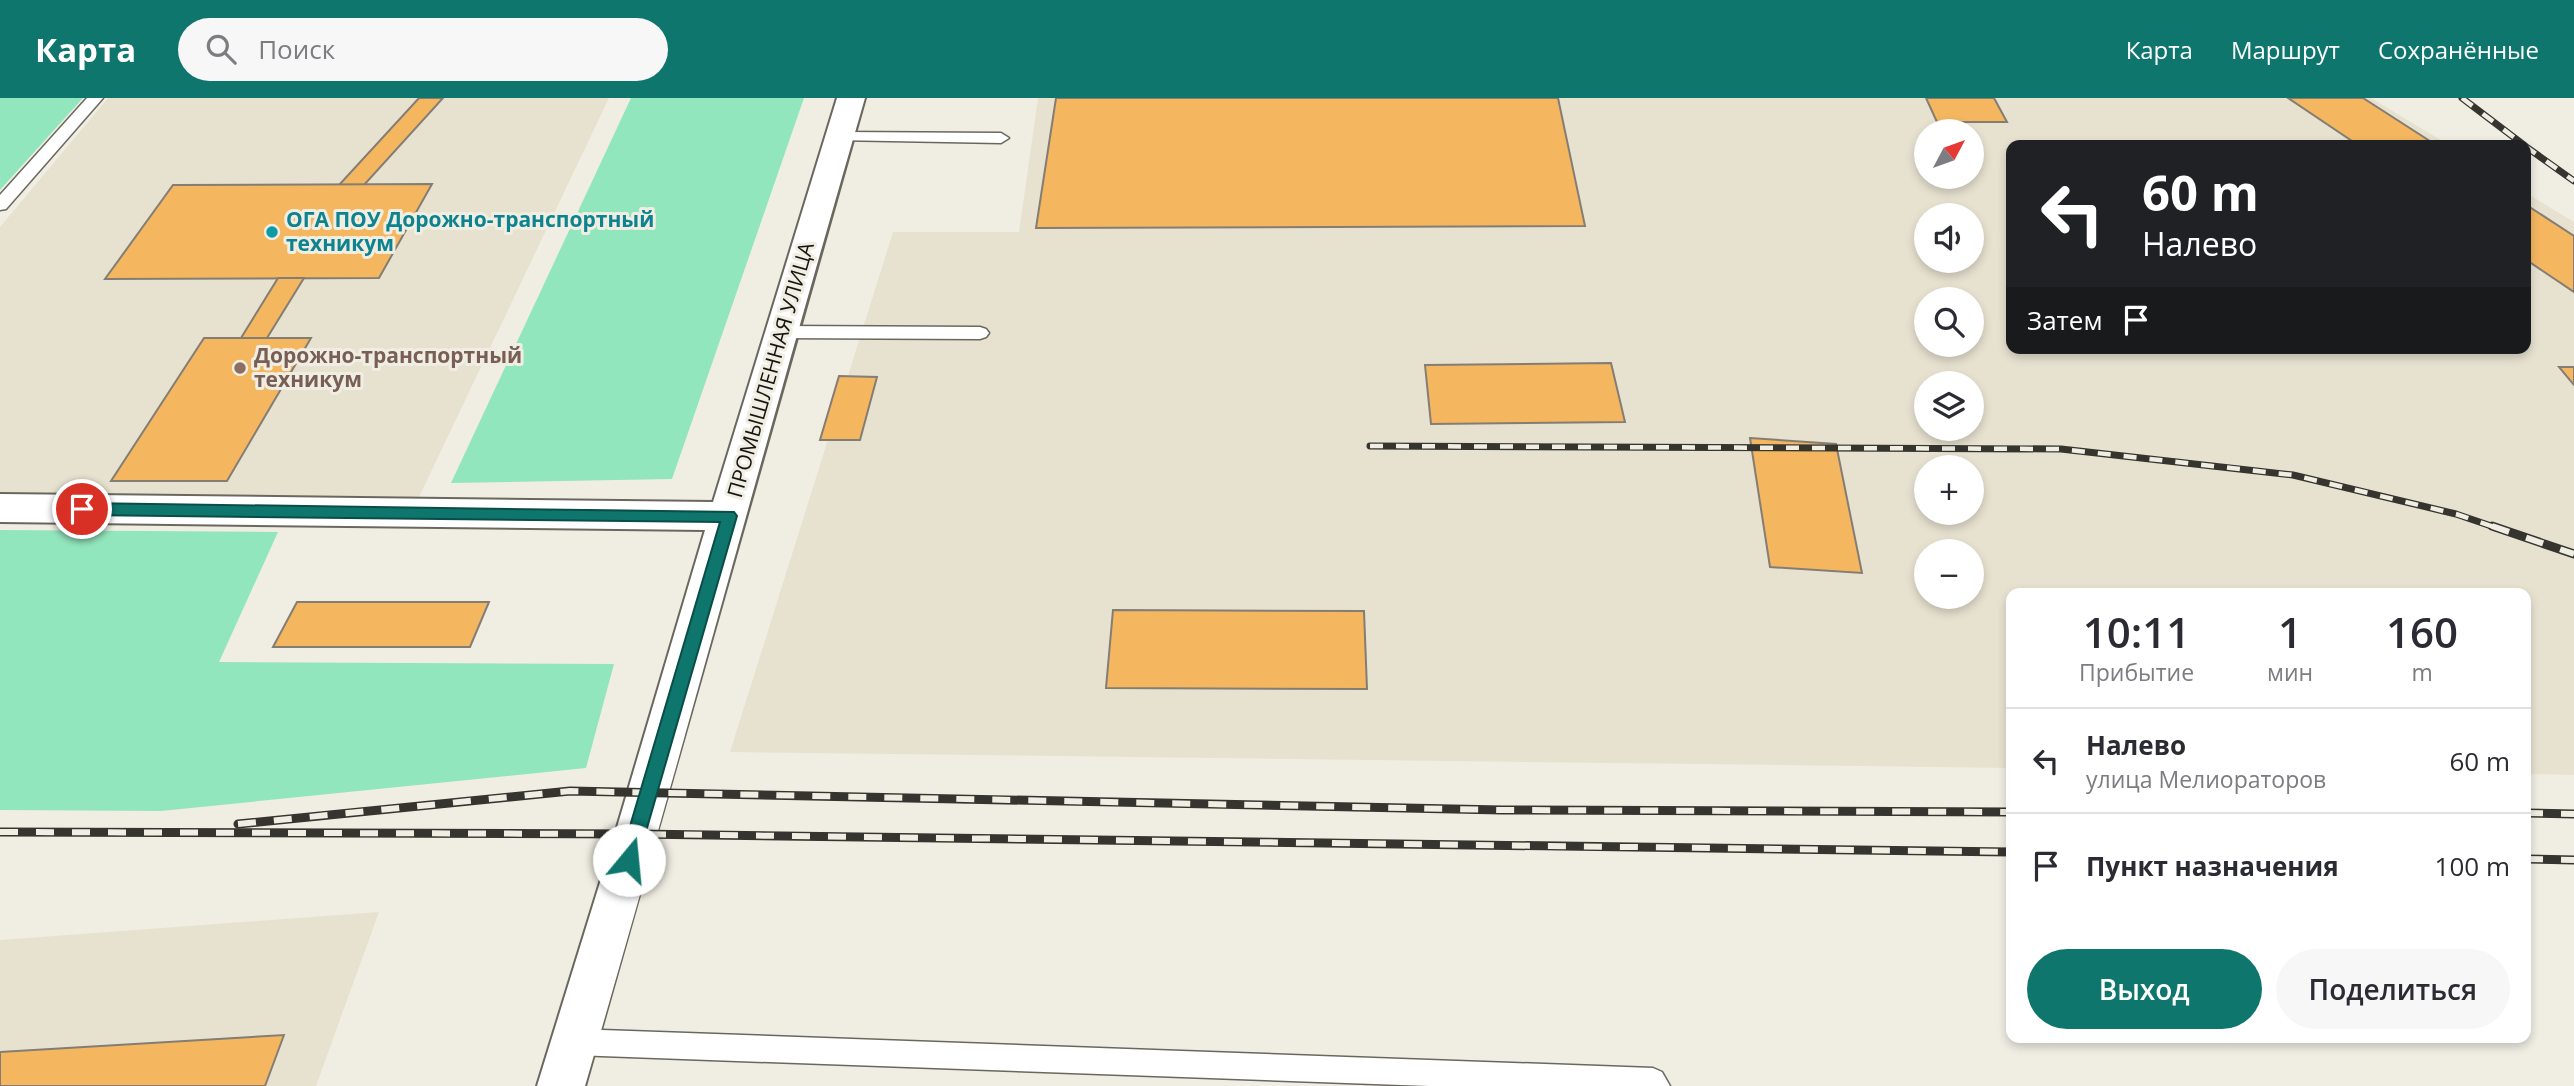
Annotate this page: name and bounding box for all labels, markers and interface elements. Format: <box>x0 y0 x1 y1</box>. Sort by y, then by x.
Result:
search box <box>178 18 668 81</box>
text: Карта <box>35 27 136 72</box>
icon: search <box>202 30 240 68</box>
text: Поиск <box>258 31 335 67</box>
text: Карта <box>2126 33 2193 66</box>
text: Маршрут <box>2231 33 2340 66</box>
text: Сохранённые <box>2378 33 2539 66</box>
north arrow <box>1914 119 1984 189</box>
map controls <box>1914 119 1984 609</box>
text: 60 m <box>2142 159 2259 225</box>
icon: left <box>2027 168 2118 259</box>
button: sound <box>1914 203 1984 273</box>
place label: ОГА ПОУ Дорожно-транспортный техникум <box>286 205 654 257</box>
text: Налево <box>2142 222 2257 265</box>
marker: ОГА ПОУ Дорожно-транспортный техникум <box>264 224 280 240</box>
street label: ПРОМЫШЛЕННАЯ УЛИЦА <box>720 238 820 501</box>
button: search <box>1914 287 1984 357</box>
icon: arrive <box>2117 301 2155 339</box>
text: Затем <box>2027 302 2103 338</box>
place label: Дорожно-транспортный техникум <box>254 341 522 393</box>
marker: Дорожно-транспортный техникум <box>232 360 248 376</box>
button: layers <box>1914 371 1984 441</box>
button: + <box>1914 455 1984 525</box>
pin <box>52 479 112 539</box>
icon: arrive <box>63 490 101 528</box>
button: − <box>1914 539 1984 609</box>
text: 10:11 <box>2083 603 2190 660</box>
text: 1 <box>2278 603 2302 660</box>
text: 160 <box>2386 603 2458 660</box>
text: Прибытие <box>2079 656 2194 688</box>
text: мин <box>2267 656 2313 688</box>
text: m <box>2411 656 2433 688</box>
text: Налево <box>2086 727 2186 763</box>
icon: left <box>2027 742 2065 780</box>
text: 60 m <box>2449 743 2510 779</box>
text: улица Мелиораторов <box>2086 763 2326 795</box>
position arrow <box>592 823 666 897</box>
icon: arrive <box>2027 847 2065 885</box>
text: Пункт назначения <box>2086 848 2339 884</box>
text: 100 m <box>2435 848 2510 884</box>
button: Выход <box>2027 949 2262 1029</box>
button: Поделиться <box>2276 949 2510 1029</box>

